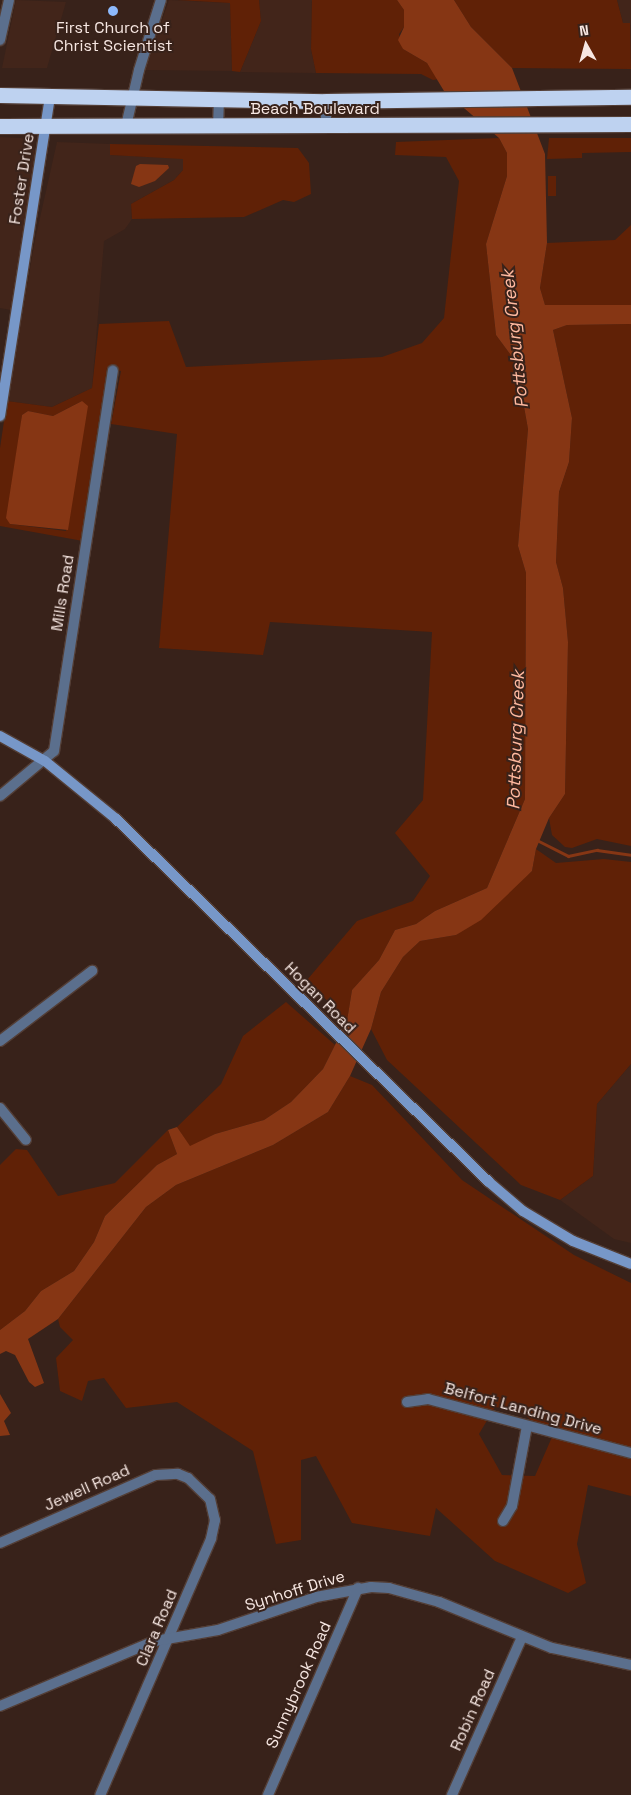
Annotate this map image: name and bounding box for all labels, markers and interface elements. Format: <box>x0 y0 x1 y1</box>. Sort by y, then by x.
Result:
marker: First Church of Christ Scientist <box>107 5 119 17</box>
place label: First Church of Christ Scientist <box>54 18 172 56</box>
north arrow <box>561 20 611 70</box>
text: N <box>578 21 590 40</box>
street label: Beach Boulevard <box>250 99 380 119</box>
street label: Foster Drive <box>5 132 39 226</box>
water label: Pottsburg Creek <box>497 269 533 409</box>
street label: Mills Road <box>47 553 79 633</box>
water label: Pottsburg Creek <box>503 670 529 810</box>
street label: Hogan Road <box>280 958 360 1038</box>
street label: Belfort Landing Drive <box>442 1379 604 1439</box>
street label: Jewell Road <box>41 1461 133 1515</box>
street label: Synhoff Drive <box>243 1567 347 1615</box>
street label: Clara Road <box>132 1587 182 1669</box>
street label: Sunnybrook Road <box>262 1619 336 1751</box>
street label: Robin Road <box>446 1666 500 1754</box>

